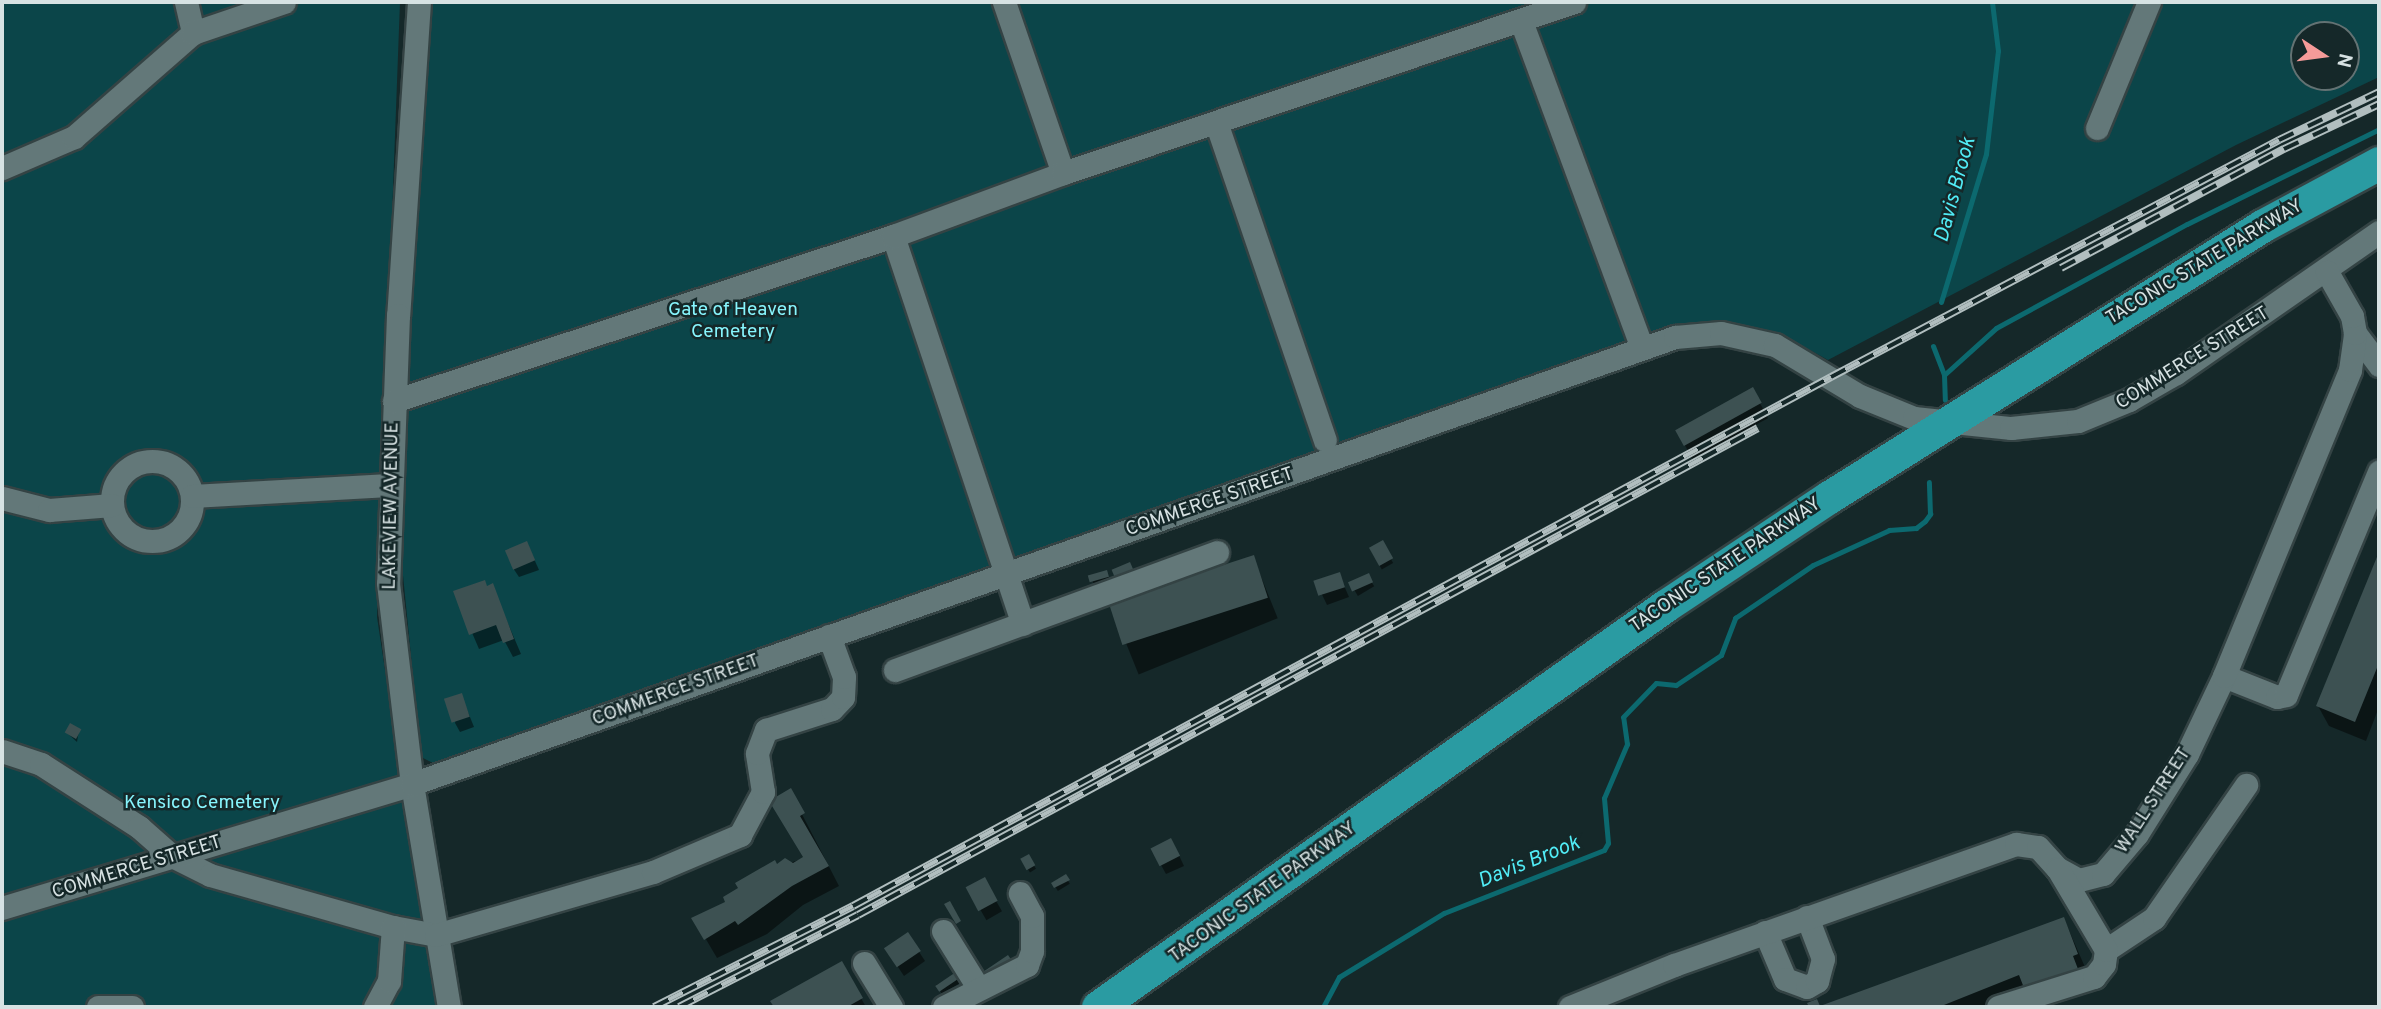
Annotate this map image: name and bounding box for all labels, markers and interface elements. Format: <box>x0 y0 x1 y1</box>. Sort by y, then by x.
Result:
north arrow <box>2290 21 2360 91</box>
text: N <box>2330 51 2357 70</box>
water label: Davis Brook <box>1930 135 1982 245</box>
street label: TACONIC STATE PARKWAY <box>2102 195 2308 331</box>
park label: Gate of Heaven Cemetery <box>668 300 798 344</box>
street label: COMMERCE STREET <box>2112 303 2274 415</box>
street label: LAKEVIEW AVENUE <box>379 421 405 591</box>
street label: COMMERCE STREET <box>1123 464 1297 542</box>
street label: TACONIC STATE PARKWAY <box>1626 493 1826 639</box>
street label: COMMERCE STREET <box>589 650 763 732</box>
street label: WALL STREET <box>2111 744 2197 858</box>
park label: Kensico Cemetery <box>124 793 280 815</box>
street label: TACONIC STATE PARKWAY <box>1165 817 1361 969</box>
street label: COMMERCE STREET <box>49 831 225 905</box>
water label: Davis Brook <box>1474 831 1584 895</box>

